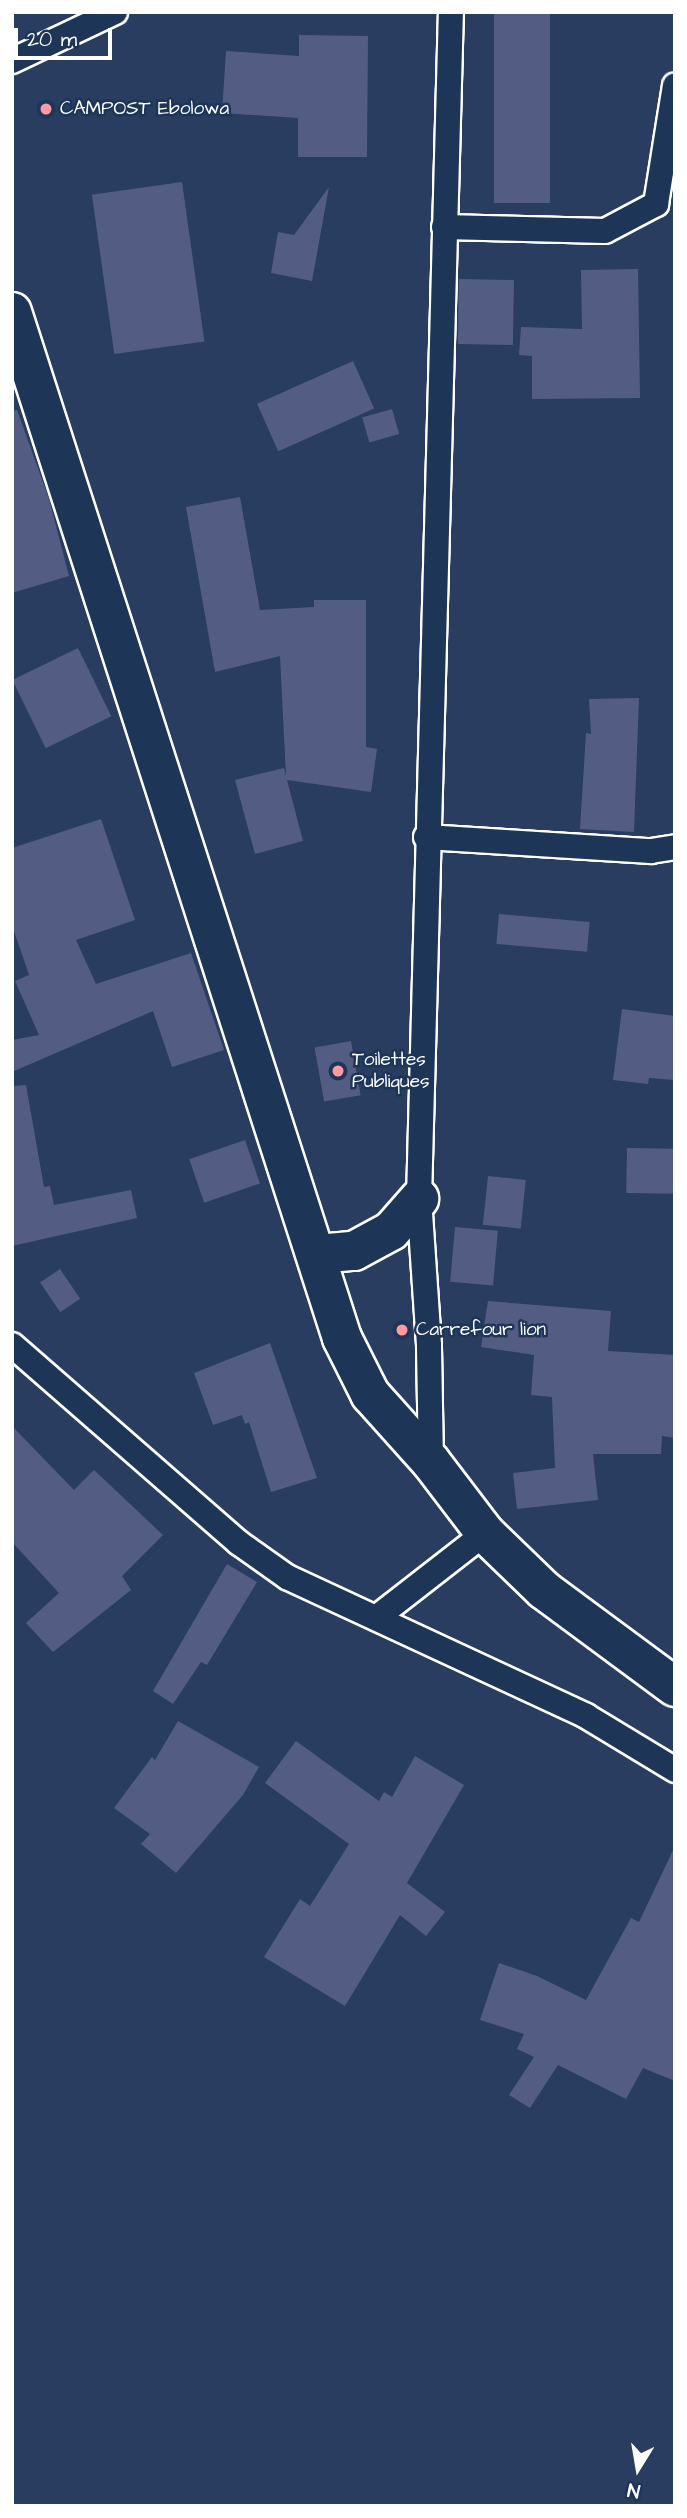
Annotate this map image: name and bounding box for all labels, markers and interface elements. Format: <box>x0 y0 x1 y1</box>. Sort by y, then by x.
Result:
scale bar <box>18 14 116 58</box>
text: 20 m <box>27 25 77 54</box>
place label: CAMPOST Ebolowa <box>60 98 229 120</box>
marker: CAMPOST Ebolowa <box>38 101 54 117</box>
place label: Toilettes Publiques <box>352 1049 430 1093</box>
marker: Toilettes Publiques <box>330 1063 346 1079</box>
place label: Carrefour lion <box>416 1319 546 1341</box>
marker: Carrefour lion <box>394 1322 410 1338</box>
north arrow <box>603 2434 673 2504</box>
text: N <box>625 2476 642 2504</box>

